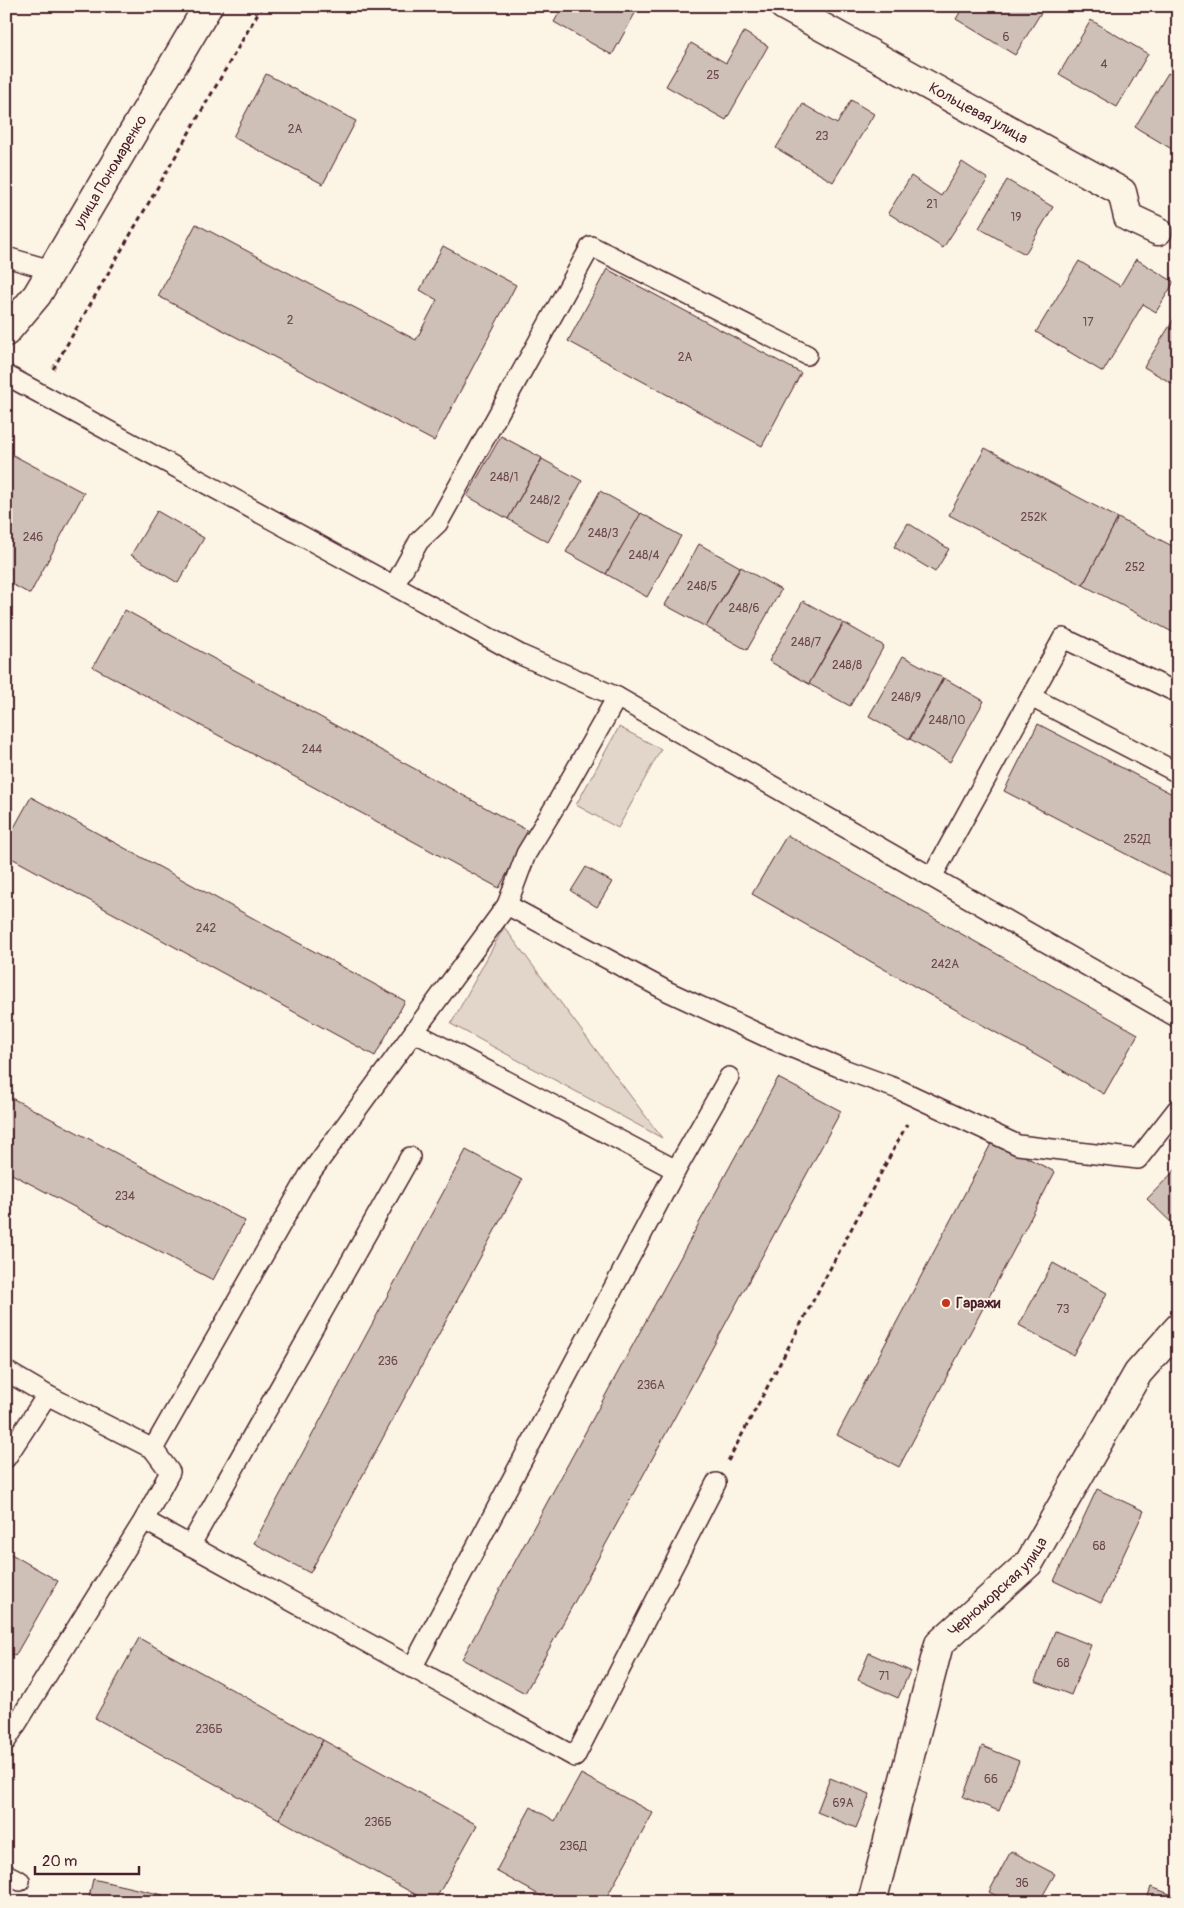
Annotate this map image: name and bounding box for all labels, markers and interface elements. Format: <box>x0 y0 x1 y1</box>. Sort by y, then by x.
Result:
house number: 6 <box>1003 30 1010 45</box>
house number: 4 <box>1101 57 1108 72</box>
house number: 25 <box>706 68 720 83</box>
street label: Кольцевая улица <box>925 79 1031 148</box>
street label: улица Пономаренко <box>69 112 151 232</box>
house number: 2А <box>288 122 302 137</box>
house number: 23 <box>815 129 829 144</box>
house number: 21 <box>926 197 938 212</box>
house number: 19 <box>1011 210 1021 225</box>
house number: 2 <box>287 313 294 328</box>
house number: 17 <box>1082 315 1094 330</box>
house number: 2А <box>678 350 692 365</box>
house number: 248/1 <box>490 470 518 485</box>
house number: 248/2 <box>530 493 561 508</box>
house number: 252К <box>1021 510 1048 525</box>
house number: 248/3 <box>588 526 619 541</box>
house number: 246 <box>23 530 43 545</box>
house number: 248/4 <box>629 548 660 563</box>
house number: 252 <box>1125 560 1145 575</box>
house number: 248/5 <box>687 579 717 594</box>
house number: 248/6 <box>728 601 760 616</box>
house number: 248/7 <box>791 635 822 650</box>
house number: 248/8 <box>832 658 862 673</box>
house number: 248/9 <box>891 690 921 705</box>
house number: 248/10 <box>929 713 965 728</box>
house number: 244 <box>302 742 322 757</box>
house number: 252Д <box>1123 832 1151 847</box>
house number: 242 <box>196 921 216 936</box>
house number: 242А <box>931 957 959 972</box>
house number: 234 <box>115 1189 135 1204</box>
place label: Гаражи <box>956 1294 1001 1313</box>
marker: Гаражи <box>940 1297 952 1309</box>
house number: 73 <box>1056 1302 1070 1317</box>
house number: 236 <box>378 1354 398 1369</box>
house number: 236А <box>637 1378 665 1393</box>
street label: Черноморская улица <box>944 1534 1052 1641</box>
house number: 68 <box>1092 1539 1106 1554</box>
house number: 68 <box>1056 1656 1070 1671</box>
house number: 71 <box>878 1669 890 1684</box>
house number: 236Б <box>195 1722 223 1737</box>
house number: 66 <box>984 1772 998 1787</box>
house number: 69А <box>833 1796 854 1811</box>
house number: 236Б <box>364 1815 392 1830</box>
house number: 236Д <box>559 1839 587 1854</box>
scale bar <box>35 1843 139 1875</box>
text: 20 m <box>42 1852 77 1871</box>
house number: 36 <box>1015 1876 1029 1891</box>

